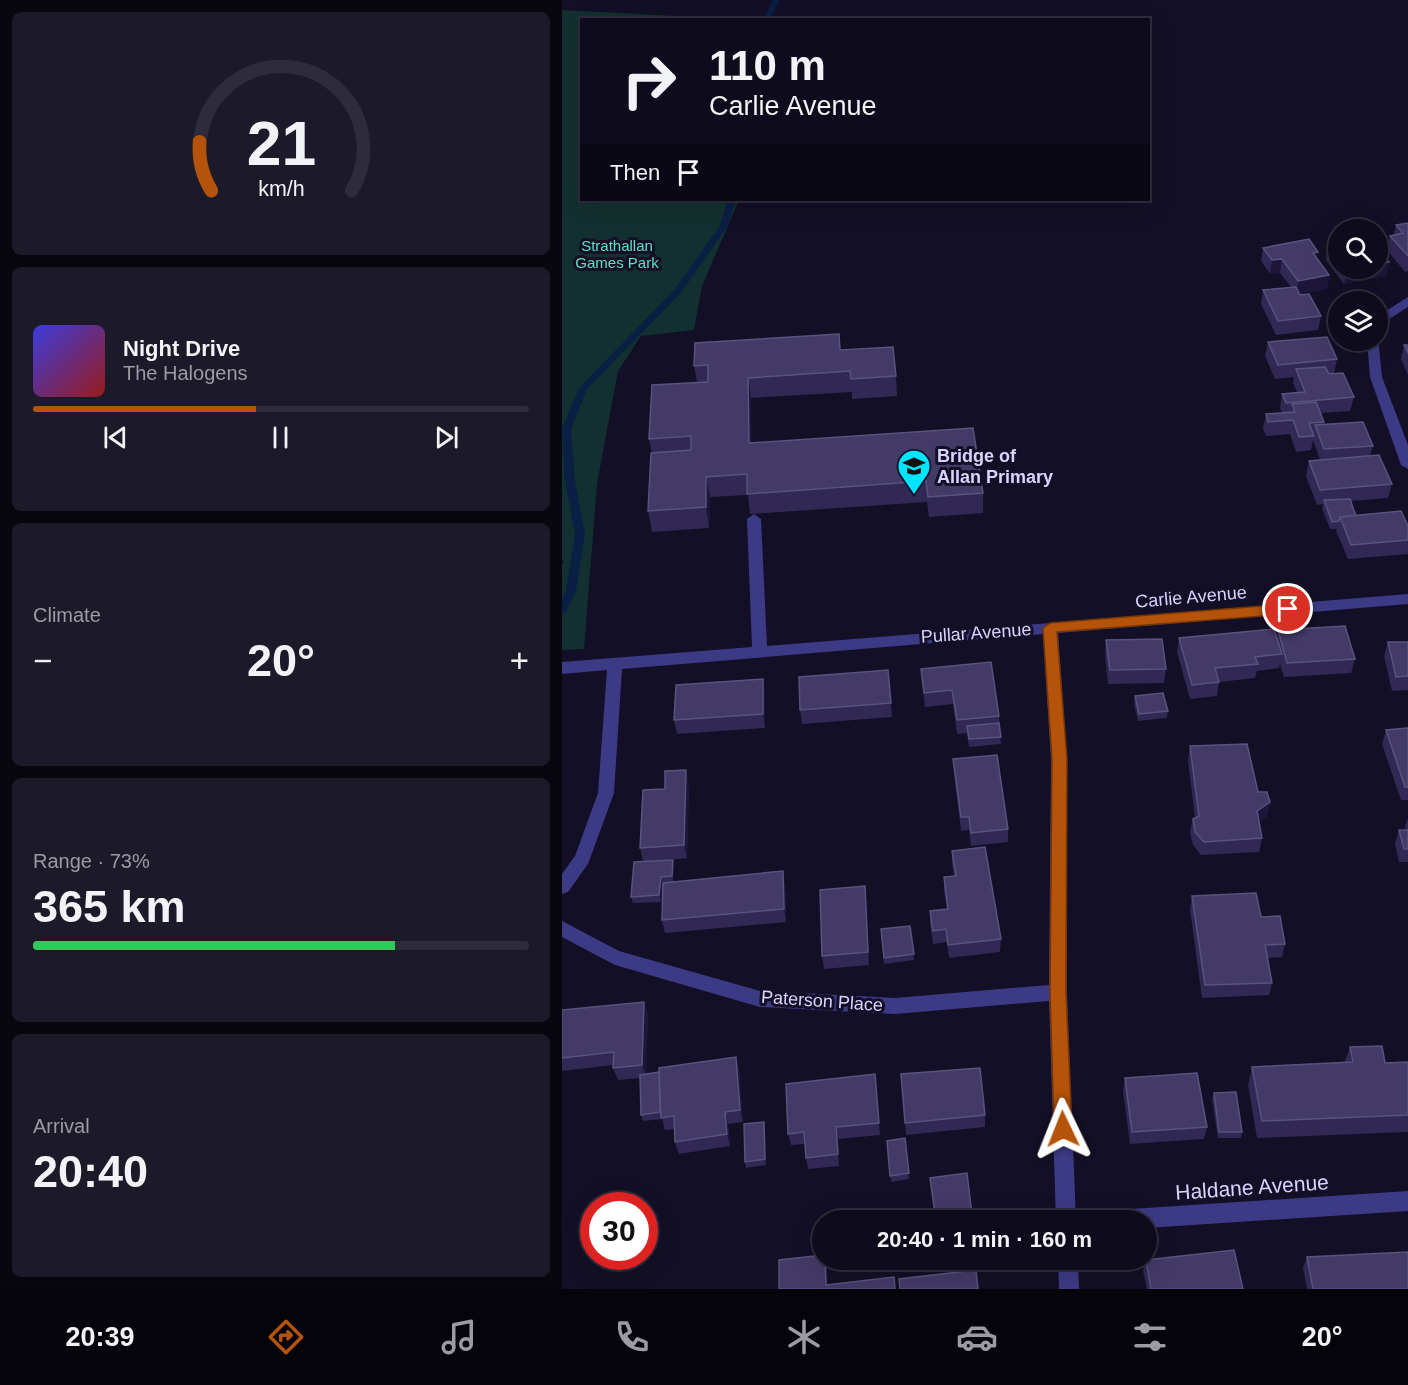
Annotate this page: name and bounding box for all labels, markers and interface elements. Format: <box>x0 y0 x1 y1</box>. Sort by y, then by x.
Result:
icon: right <box>610 42 688 120</box>
text: 110 m <box>709 42 826 89</box>
text: Carlie Avenue <box>709 91 877 121</box>
text: 21 <box>246 109 316 178</box>
icon: arrive <box>672 156 705 189</box>
text: Then <box>610 160 660 185</box>
text: km/h <box>258 177 304 201</box>
map controls <box>1328 219 1388 351</box>
button: search <box>1328 219 1388 279</box>
park label: Strathallan Games Park <box>575 237 659 271</box>
button: layers <box>1328 291 1388 351</box>
text: Night Drive <box>123 336 240 361</box>
text: The Halogens <box>123 362 248 384</box>
icon: previous <box>99 421 132 454</box>
icon: pause <box>264 421 297 454</box>
icon: next <box>430 421 463 454</box>
place label: Bridge of Allan Primary <box>937 446 1053 487</box>
school or university icon: Bridge of Allan Primary <box>896 448 932 495</box>
street label: Carlie Avenue <box>1134 582 1248 612</box>
pin <box>1262 583 1313 634</box>
icon: arrive <box>1271 592 1304 625</box>
text: Climate <box>33 604 101 626</box>
street label: Pullar Avenue <box>920 619 1032 647</box>
text: 20° <box>247 635 315 686</box>
text: − <box>33 642 52 679</box>
text: + <box>510 642 529 679</box>
text: Range · 73% <box>33 850 150 872</box>
text: 365 km <box>33 881 186 932</box>
street label: Paterson Place <box>760 987 884 1015</box>
position arrow <box>1031 1097 1095 1161</box>
text: Arrival <box>33 1115 90 1137</box>
text: 20:40 <box>33 1146 148 1197</box>
street label: Haldane Avenue <box>1175 1170 1329 1204</box>
speed limit sign: 30 <box>580 1192 658 1270</box>
text: 20:40 · 1 min · 160 m <box>877 1227 1092 1252</box>
icon: directions <box>265 1316 307 1358</box>
icon: music <box>438 1316 480 1358</box>
icon: phone <box>611 1316 653 1358</box>
icon: climate <box>783 1316 825 1358</box>
icon: car <box>956 1316 998 1358</box>
icon: filters <box>1129 1316 1171 1358</box>
text: 20:39 <box>65 1322 134 1352</box>
text: 20° <box>1302 1322 1343 1352</box>

